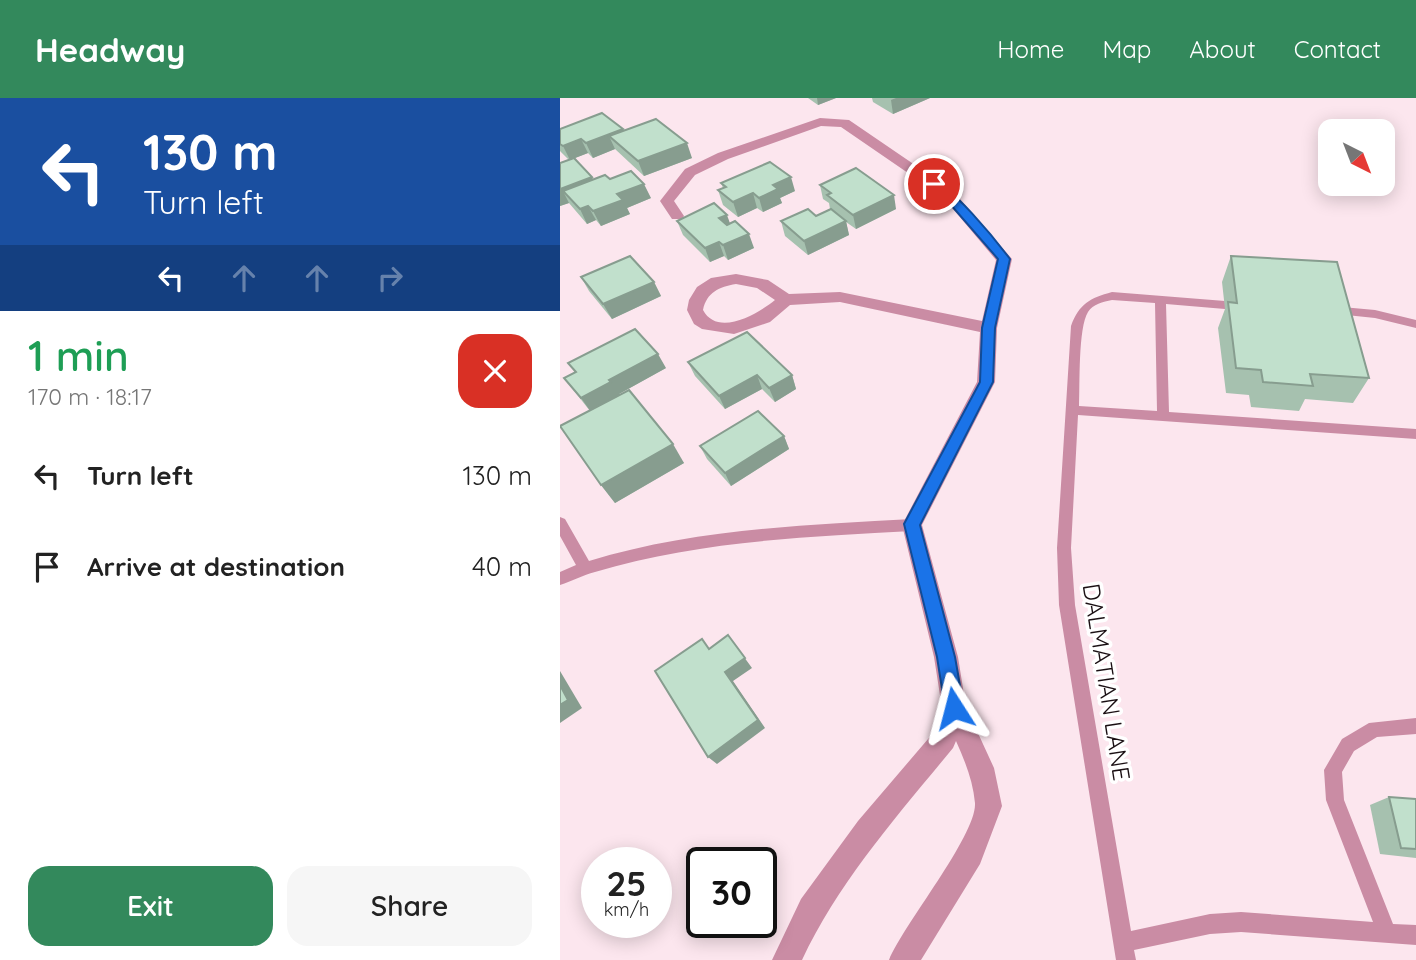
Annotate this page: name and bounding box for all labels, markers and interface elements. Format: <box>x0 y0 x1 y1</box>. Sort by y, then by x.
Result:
text: Headway <box>35 29 185 70</box>
text: Home <box>997 34 1064 64</box>
text: Map <box>1102 34 1151 64</box>
text: About <box>1189 34 1256 64</box>
text: Contact <box>1294 34 1381 64</box>
north arrow <box>1318 119 1395 196</box>
map controls <box>1318 119 1395 196</box>
text: 130 m <box>143 121 277 182</box>
icon: left <box>28 126 119 217</box>
pin <box>904 154 964 214</box>
icon: arrive <box>915 165 953 203</box>
text: Turn left <box>143 182 264 222</box>
icon: left <box>152 259 190 297</box>
icon: ahead <box>225 259 263 297</box>
icon: ahead <box>298 259 336 297</box>
icon: right <box>371 259 409 297</box>
text: 1 min <box>28 329 129 382</box>
button: close <box>458 334 532 408</box>
text: 170 m · 18:17 <box>28 382 152 411</box>
icon: left <box>28 457 66 495</box>
text: Turn left <box>87 459 194 492</box>
text: 130 m <box>462 459 532 492</box>
icon: arrive <box>28 548 66 586</box>
text: Arrive at destination <box>87 550 345 583</box>
text: 40 m <box>472 550 532 583</box>
street label: DALMATIAN LANE <box>1077 581 1137 783</box>
position arrow <box>917 671 991 745</box>
speed limit sign: 30 <box>686 847 777 938</box>
text: 25 <box>606 861 647 905</box>
button: Exit <box>28 866 273 946</box>
button: Share <box>287 866 532 946</box>
text: km/h <box>604 898 649 921</box>

